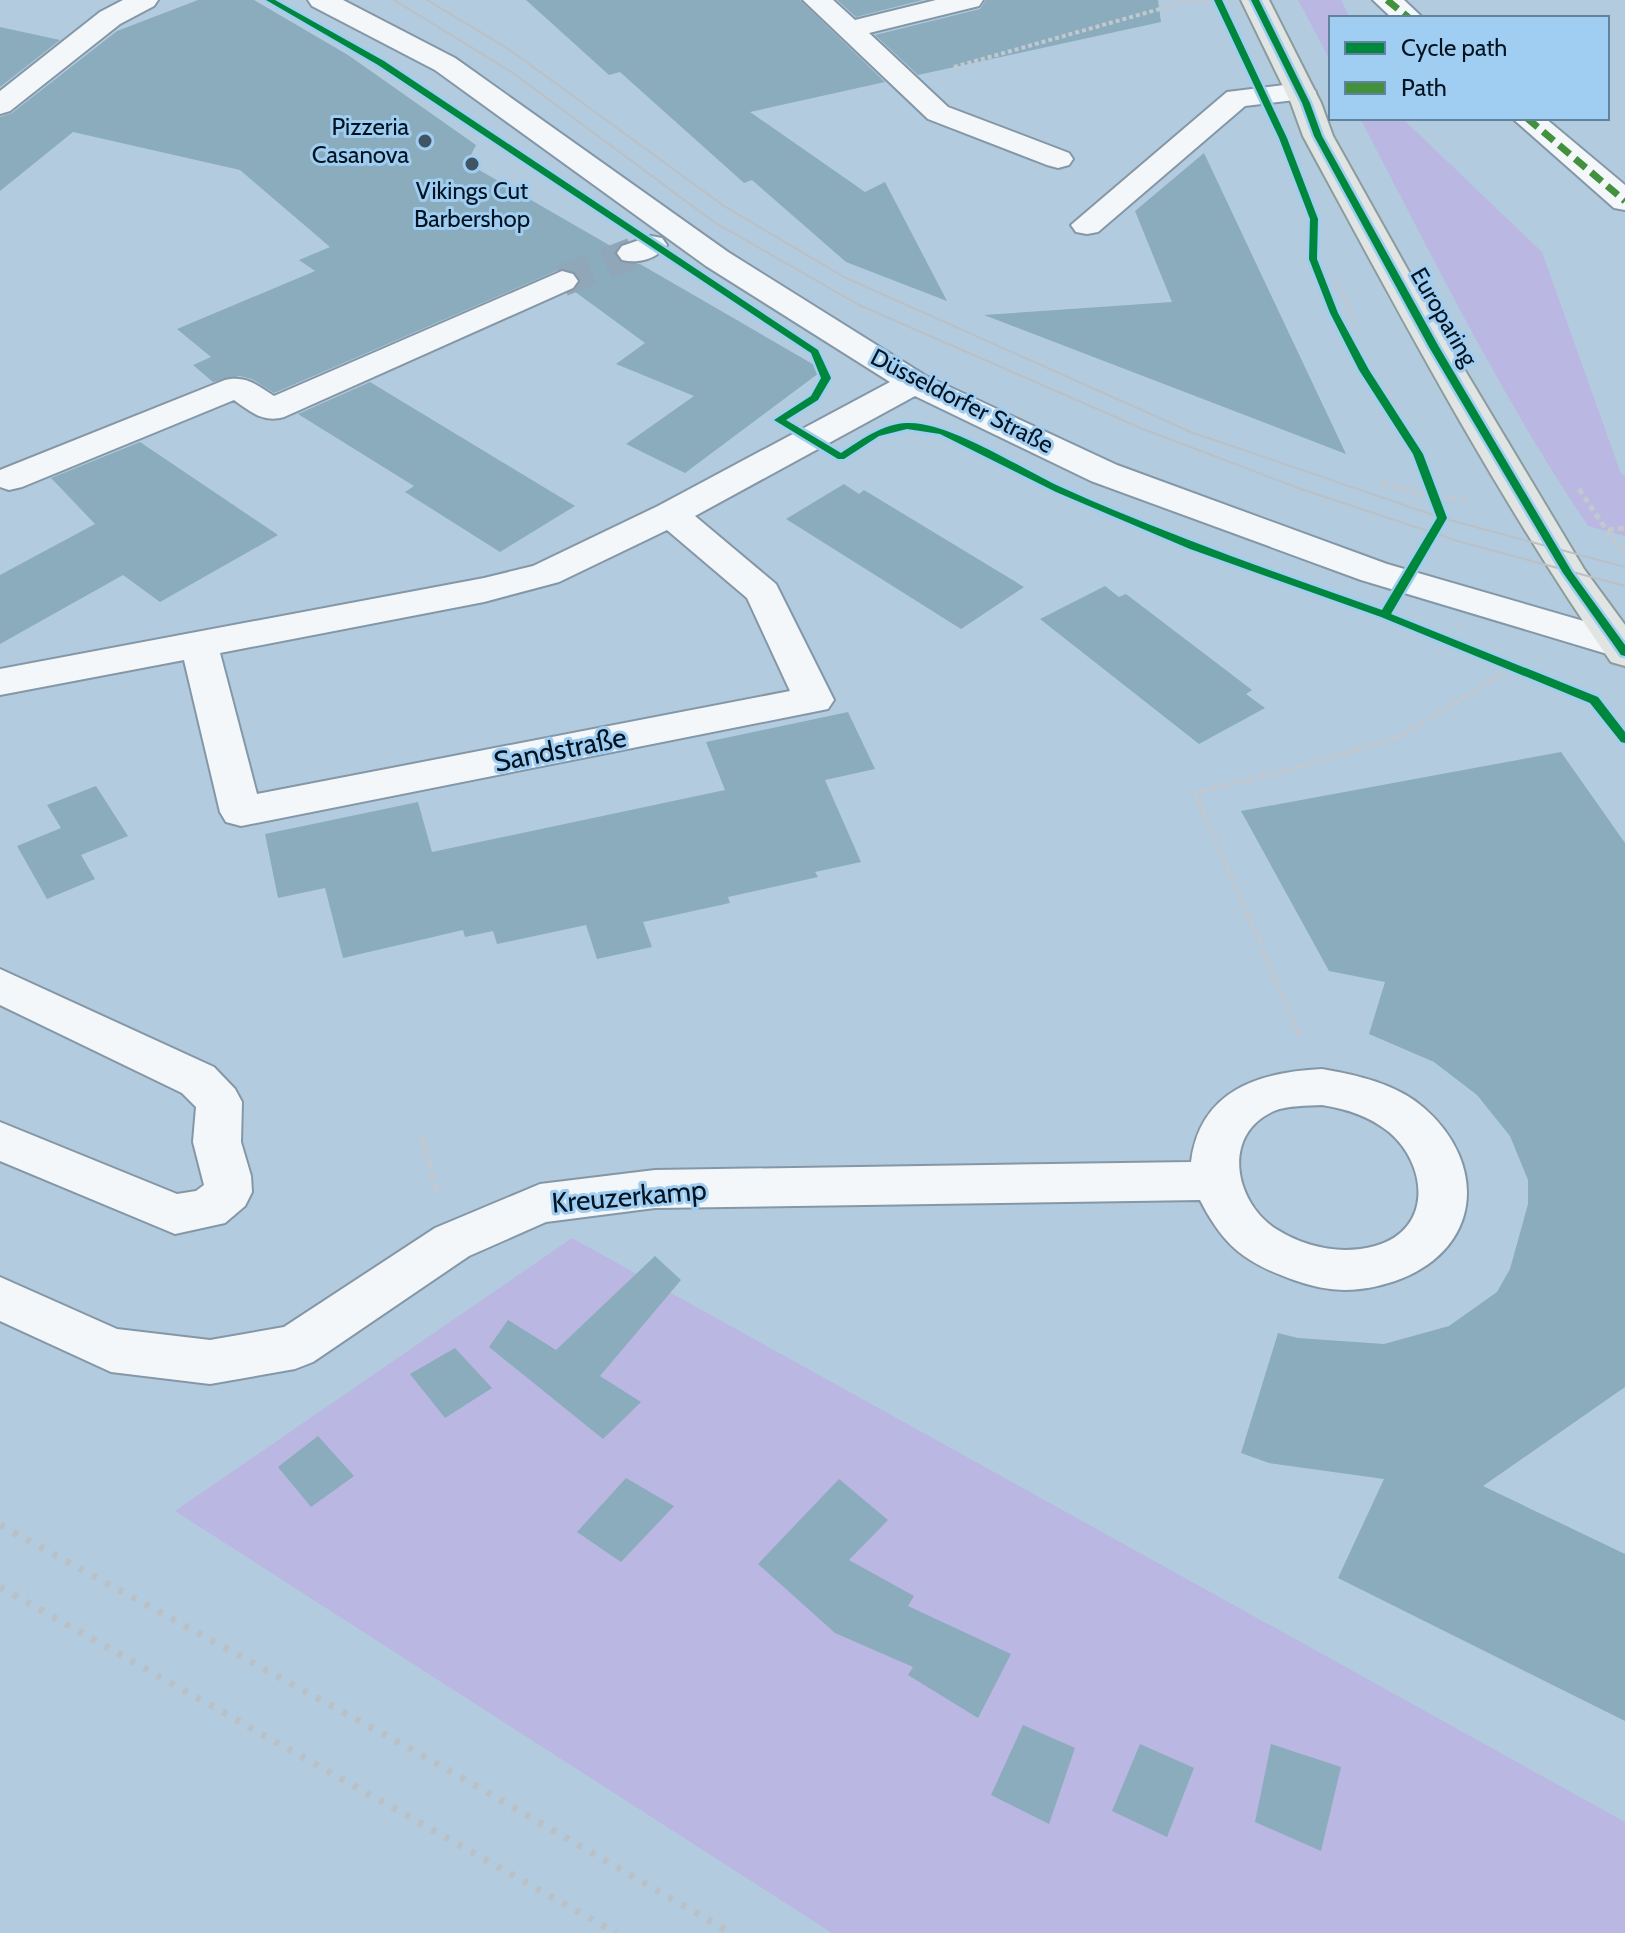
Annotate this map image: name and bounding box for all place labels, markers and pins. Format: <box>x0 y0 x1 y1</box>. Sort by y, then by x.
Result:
place label: Pizzeria Casanova <box>312 112 409 169</box>
marker: Pizzeria Casanova <box>416 132 434 150</box>
marker: Vikings Cut Barbershop <box>463 155 481 173</box>
place label: Vikings Cut Barbershop <box>414 176 530 233</box>

